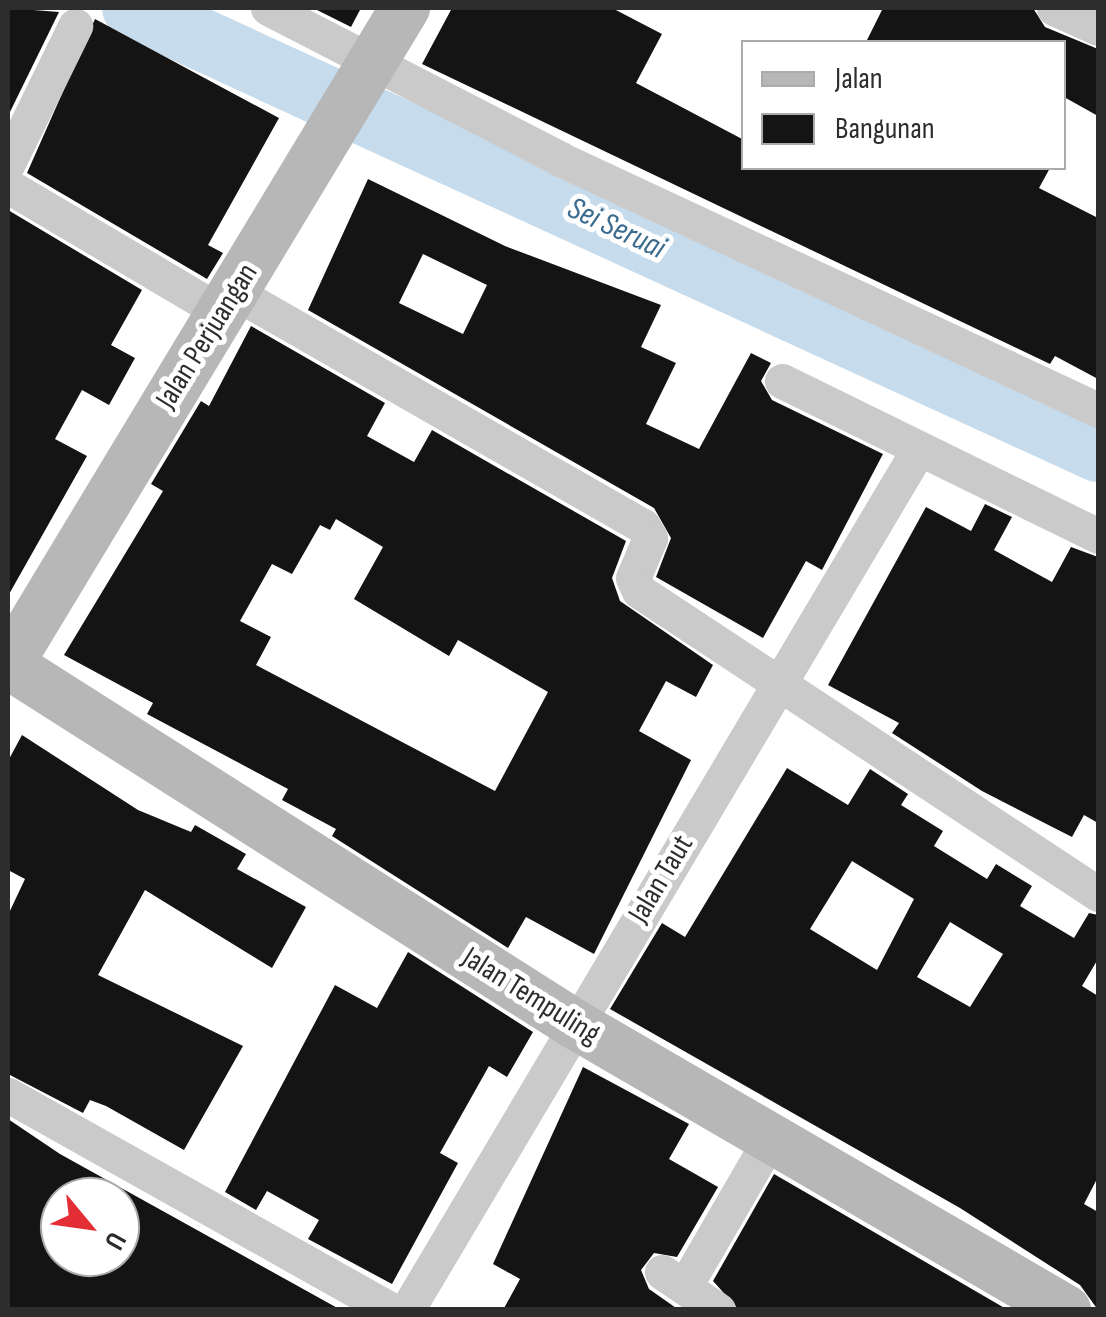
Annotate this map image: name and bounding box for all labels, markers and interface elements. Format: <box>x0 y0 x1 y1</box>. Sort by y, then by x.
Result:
legend <box>741 40 1066 170</box>
text: Jalan <box>835 61 883 97</box>
text: Bangunan <box>835 111 935 147</box>
water label: Sei Seruai <box>561 190 671 268</box>
street label: Jalan Perjuangan <box>148 257 266 415</box>
street label: Jalan Taut <box>621 829 701 929</box>
street label: Jalan Tempuling <box>456 940 606 1052</box>
north arrow <box>40 1177 140 1277</box>
text: U <box>97 1226 133 1255</box>

